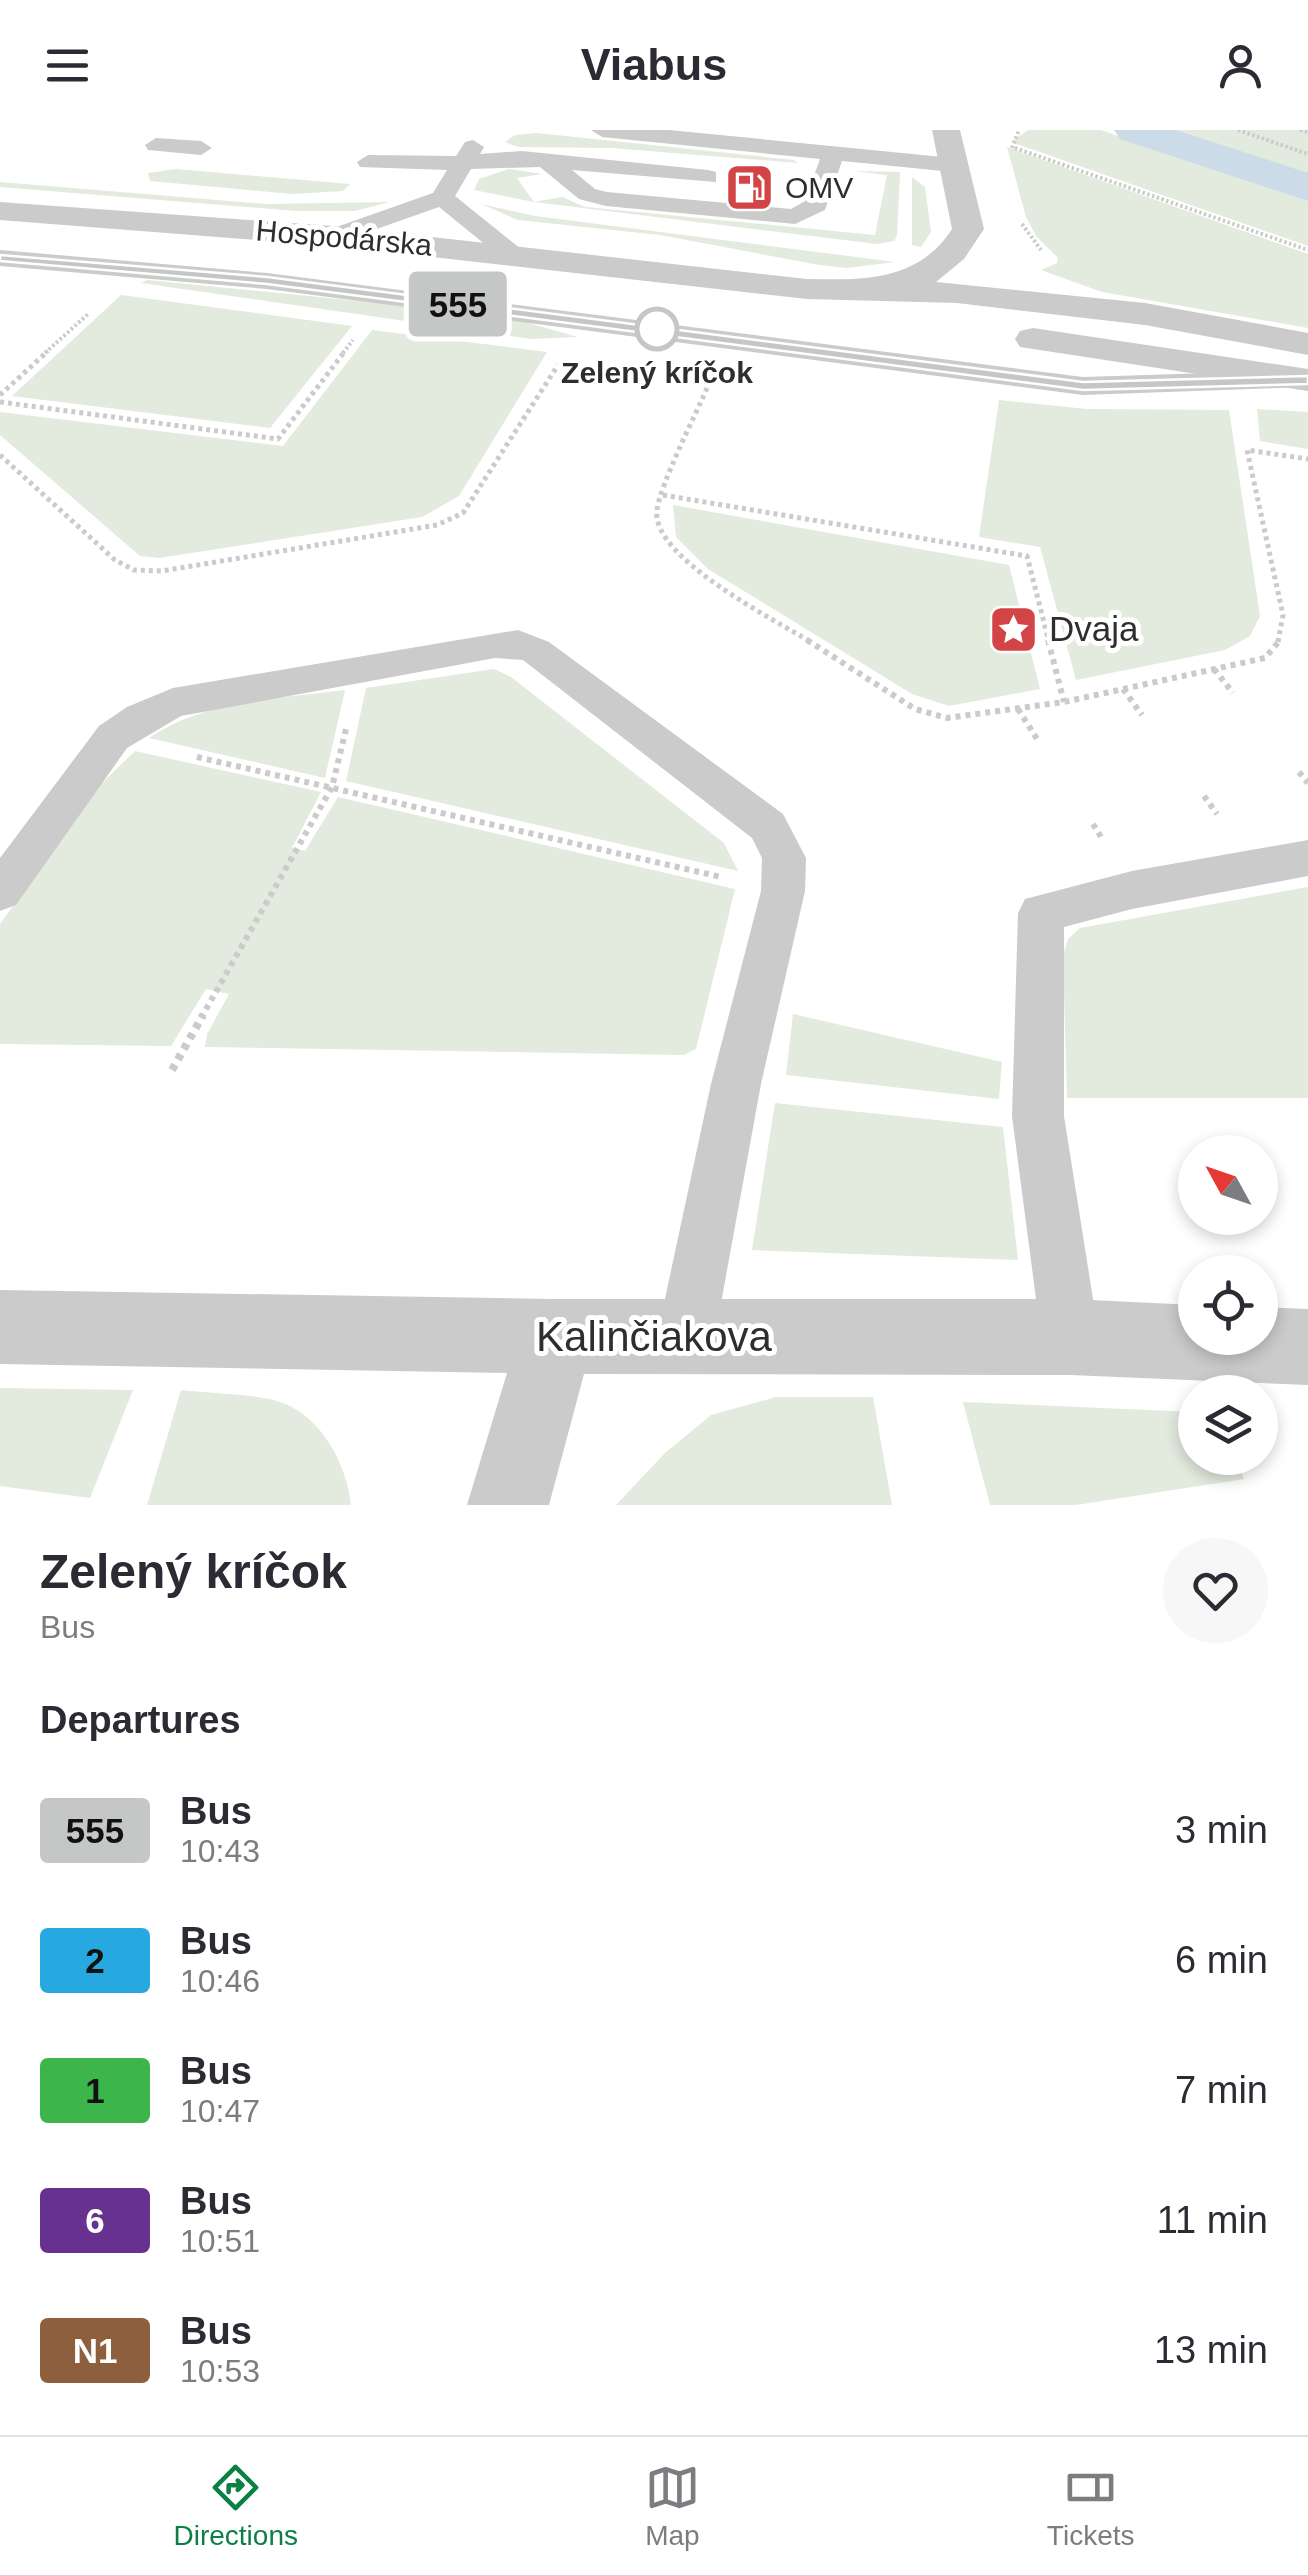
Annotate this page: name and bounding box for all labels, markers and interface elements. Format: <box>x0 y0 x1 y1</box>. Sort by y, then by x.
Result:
icon: menu <box>40 38 95 93</box>
icon: person <box>1213 38 1268 93</box>
text: Viabus <box>581 39 727 90</box>
fuel station icon: OMV <box>724 162 776 214</box>
place label: OMV <box>785 171 853 204</box>
street label: Hospodárska <box>255 213 434 262</box>
line badge: 555 <box>400 272 516 336</box>
text: 555 <box>429 285 487 324</box>
marker: Zelený kríčok <box>636 308 678 350</box>
place label: Zelený kríčok <box>561 356 753 389</box>
place icon: Dvaja <box>988 603 1040 655</box>
place label: Dvaja <box>1049 609 1139 648</box>
north arrow <box>1178 1135 1278 1235</box>
map controls <box>1178 1135 1278 1475</box>
button: locate <box>1178 1255 1278 1355</box>
street label: Kalinčiakova <box>536 1313 773 1360</box>
button: layers <box>1178 1375 1278 1475</box>
button: heart <box>1163 1538 1268 1643</box>
text: Zelený kríčok <box>40 1545 347 1598</box>
text: Bus <box>40 1609 95 1645</box>
text: Departures <box>40 1699 241 1741</box>
text: Bus <box>180 1790 252 1832</box>
text: 3 min <box>1175 1809 1268 1851</box>
text: 555 <box>66 1811 124 1850</box>
text: 10:43 <box>180 1833 260 1869</box>
text: Bus <box>180 1920 252 1962</box>
text: 6 min <box>1175 1939 1268 1981</box>
text: 2 <box>85 1941 105 1980</box>
text: 10:46 <box>180 1963 260 1999</box>
text: Bus <box>180 2050 252 2092</box>
text: 7 min <box>1175 2069 1268 2111</box>
text: 1 <box>85 2071 105 2110</box>
text: 10:47 <box>180 2093 260 2129</box>
text: Bus <box>180 2180 252 2222</box>
text: 11 min <box>1157 2199 1268 2241</box>
text: 6 <box>85 2201 105 2240</box>
text: 10:51 <box>180 2223 260 2259</box>
text: Bus <box>180 2310 252 2352</box>
text: 13 min <box>1154 2329 1268 2371</box>
text: N1 <box>73 2331 117 2370</box>
text: 10:53 <box>180 2353 260 2389</box>
tab: Directions <box>173 2460 298 2552</box>
tab: Map <box>645 2460 700 2552</box>
tab: Tickets <box>1047 2460 1135 2552</box>

